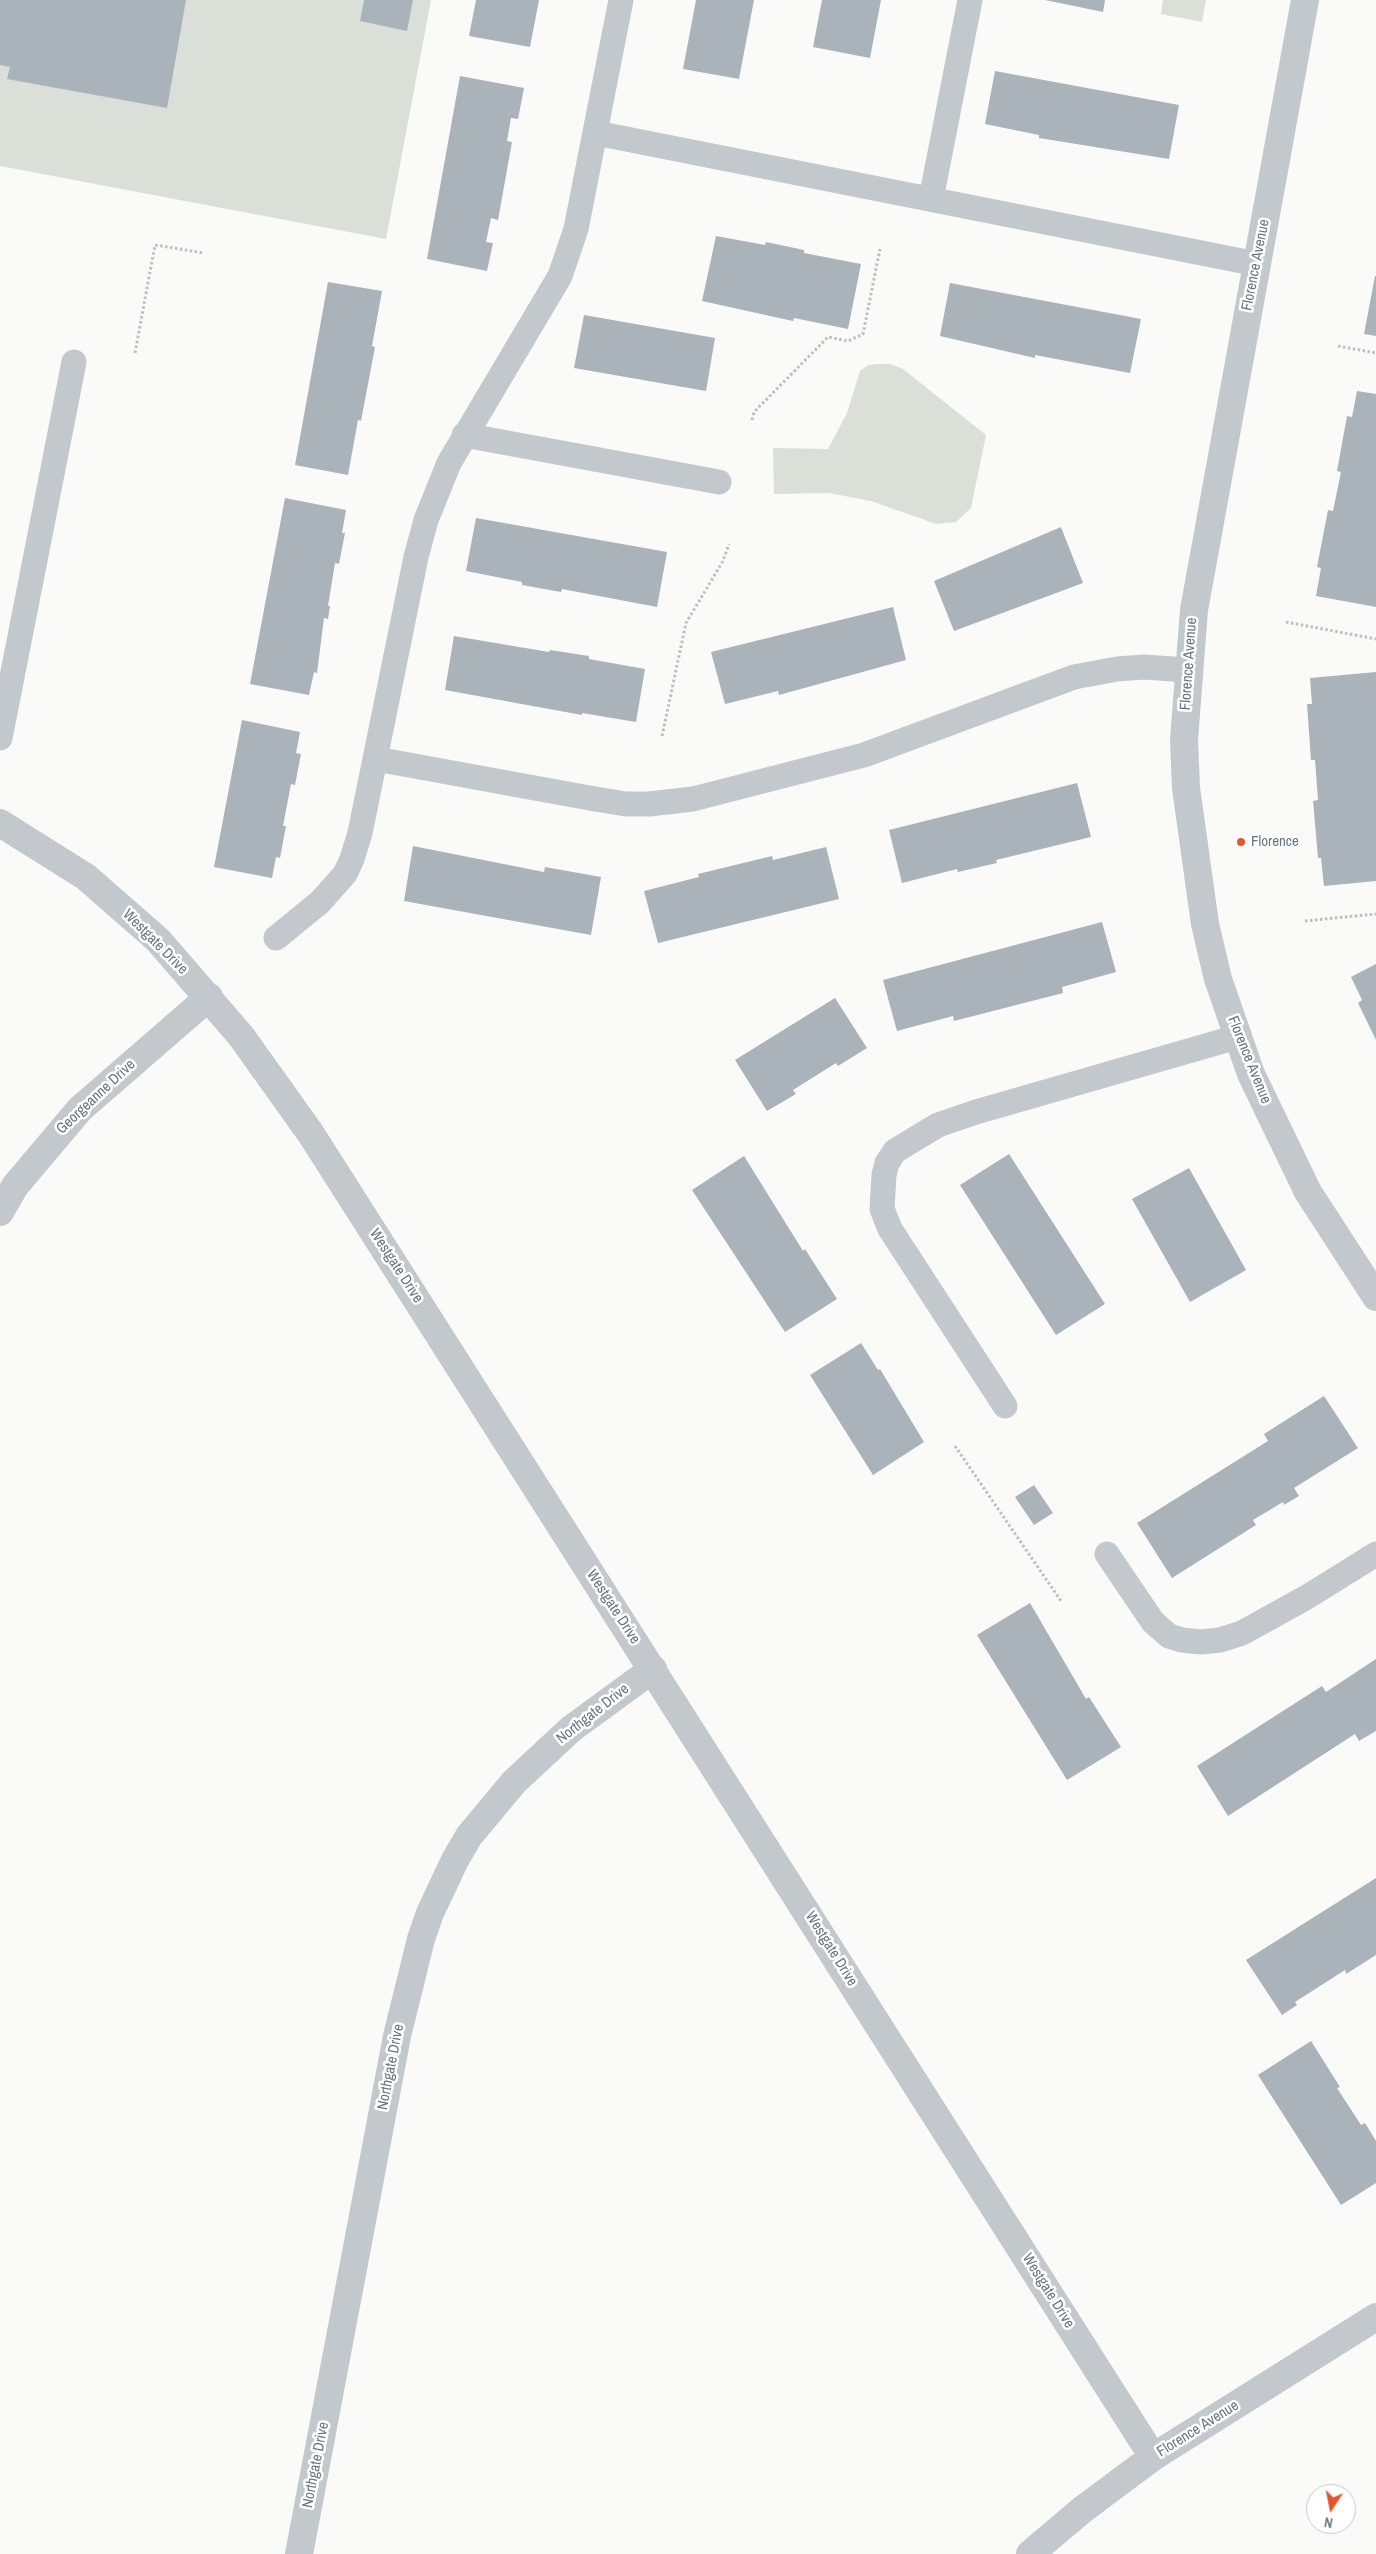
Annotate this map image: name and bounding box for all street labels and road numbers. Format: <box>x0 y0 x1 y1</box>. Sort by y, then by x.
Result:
street label: Florence Avenue <box>1238 218 1274 312</box>
street label: Florence Avenue <box>1177 617 1201 711</box>
street label: Westgate Drive <box>119 906 191 978</box>
street label: Florence Avenue <box>1223 1014 1275 1106</box>
street label: Georgeanne Drive <box>53 1056 139 1138</box>
street label: Westgate Drive <box>365 1226 427 1306</box>
street label: Westgate Drive <box>582 1567 644 1647</box>
street label: Northgate Drive <box>553 1680 633 1748</box>
street label: Westgate Drive <box>801 1908 861 1990</box>
street label: Northgate Drive <box>374 2023 408 2111</box>
street label: Westgate Drive <box>1018 2250 1078 2332</box>
street label: Florence Avenue <box>1154 2397 1242 2461</box>
street label: Northgate Drive <box>299 2421 333 2509</box>

